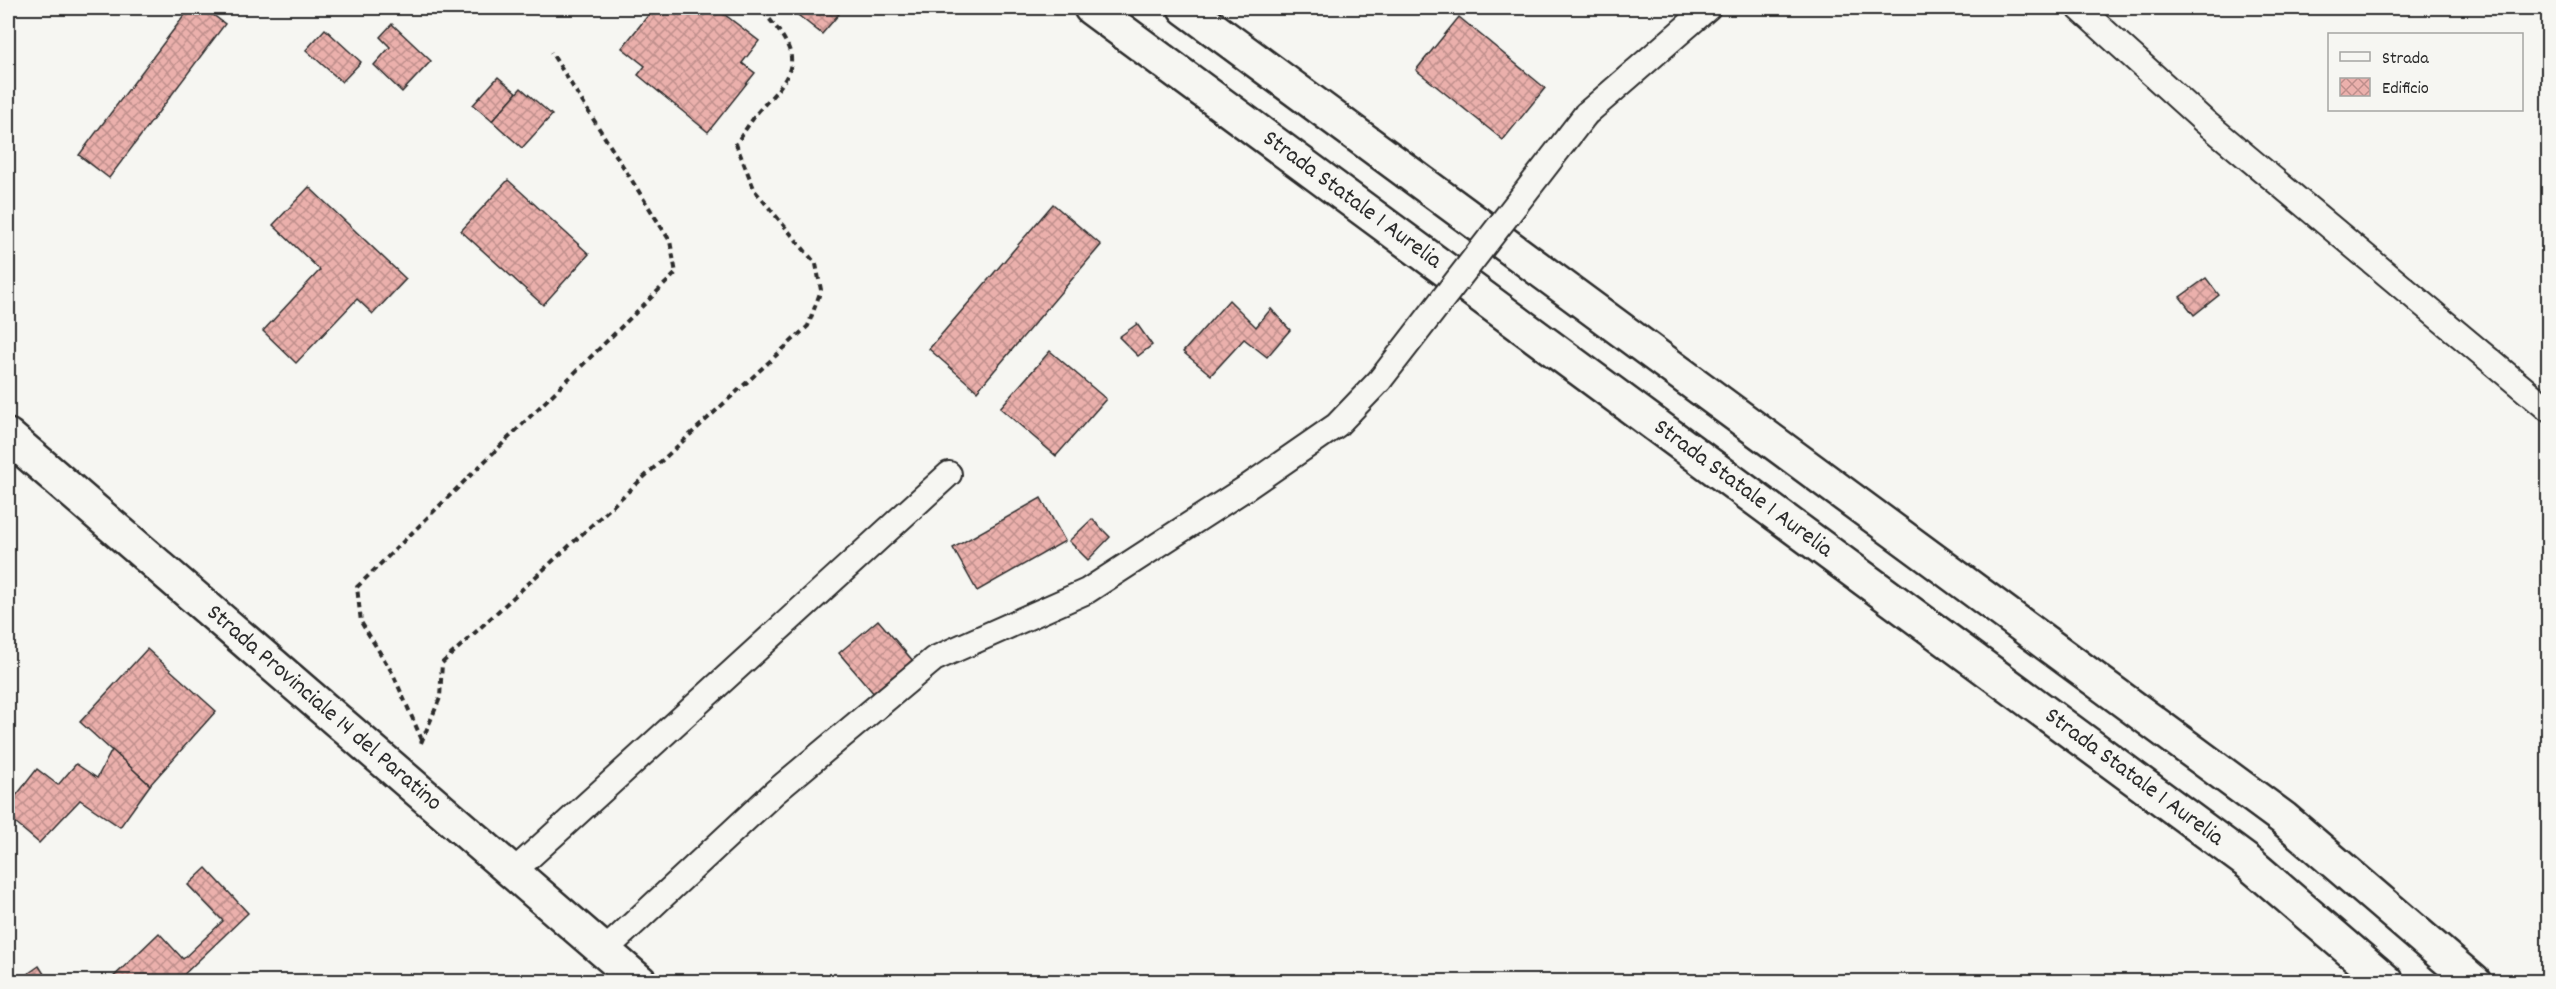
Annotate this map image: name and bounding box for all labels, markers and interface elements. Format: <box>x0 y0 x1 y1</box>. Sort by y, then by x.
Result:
legend <box>2328 33 2523 111</box>
text: Strada <box>2382 47 2429 72</box>
text: Edificio <box>2382 77 2429 102</box>
street label: Strada Statale 1 Aurelia <box>1255 123 1449 279</box>
street label: Strada Statale 1 Aurelia <box>1646 411 1840 567</box>
street label: Strada Provinciale 14 del Paratino <box>198 597 449 820</box>
street label: Strada Statale 1 Aurelia <box>2037 700 2231 856</box>

